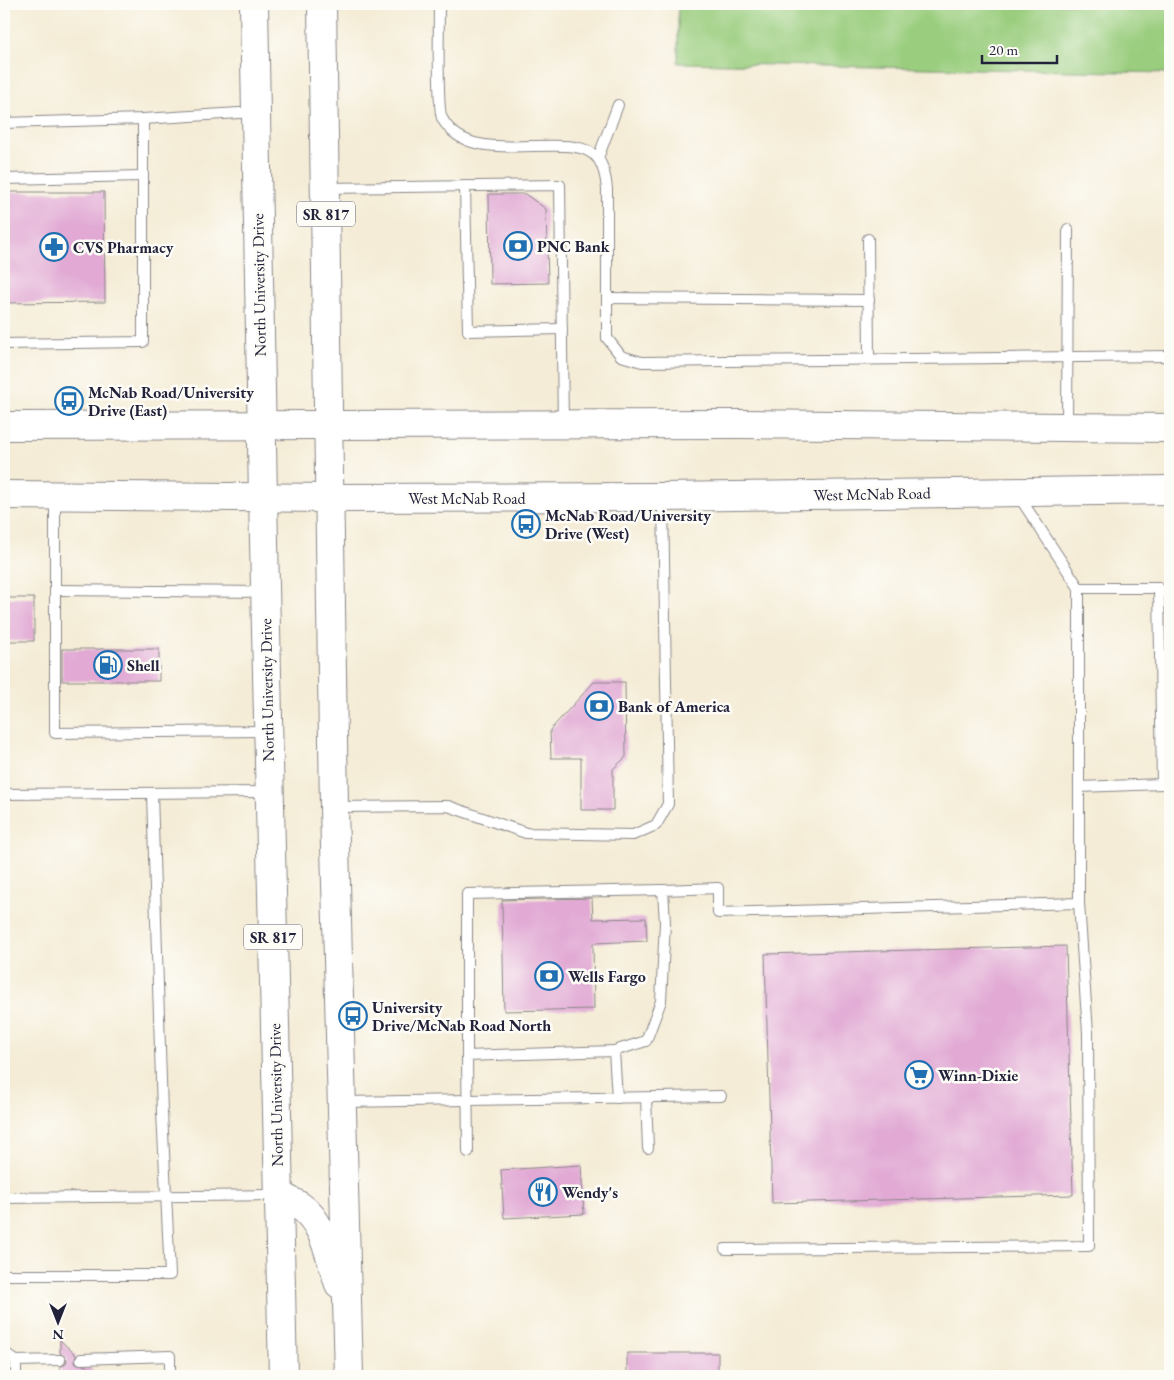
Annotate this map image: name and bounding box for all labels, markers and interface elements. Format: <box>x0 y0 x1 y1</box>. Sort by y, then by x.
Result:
scale bar <box>982 32 1056 64</box>
text: 20 m <box>989 40 1018 59</box>
road number: SR 817 <box>297 202 355 226</box>
street label: North University Drive <box>247 213 271 357</box>
bank icon: PNC Bank <box>503 231 533 261</box>
pharmacy icon: CVS Pharmacy <box>39 232 69 262</box>
place label: PNC Bank <box>537 236 610 257</box>
place label: CVS Pharmacy <box>73 237 174 258</box>
place label: McNab Road/University Drive (East) <box>88 382 254 421</box>
bus stop icon: McNab Road/University Drive (East) <box>54 386 84 416</box>
street label: West McNab Road <box>813 482 932 506</box>
street label: West McNab Road <box>408 488 527 509</box>
place label: McNab Road/University Drive (West) <box>545 505 711 544</box>
bus stop icon: McNab Road/University Drive (West) <box>511 509 541 539</box>
street label: North University Drive <box>255 618 279 762</box>
fuel station icon: Shell <box>93 650 123 680</box>
place label: Shell <box>127 655 160 676</box>
bank icon: Bank of America <box>584 691 614 721</box>
place label: Bank of America <box>618 696 731 717</box>
road number: SR 817 <box>244 924 302 950</box>
bank icon: Wells Fargo <box>534 961 564 991</box>
place label: Wells Fargo <box>568 966 646 987</box>
place label: University Drive/McNab Road North <box>372 997 551 1036</box>
bus stop icon: University Drive/McNab Road North <box>338 1001 368 1031</box>
street label: North University Drive <box>264 1023 288 1167</box>
supermarket icon: Winn-Dixie <box>904 1060 934 1090</box>
place label: Winn-Dixie <box>938 1065 1019 1086</box>
restaurant icon: Wendy's <box>528 1177 558 1207</box>
place label: Wendy's <box>562 1182 618 1203</box>
north arrow <box>32 1298 82 1348</box>
text: N <box>52 1326 64 1344</box>

